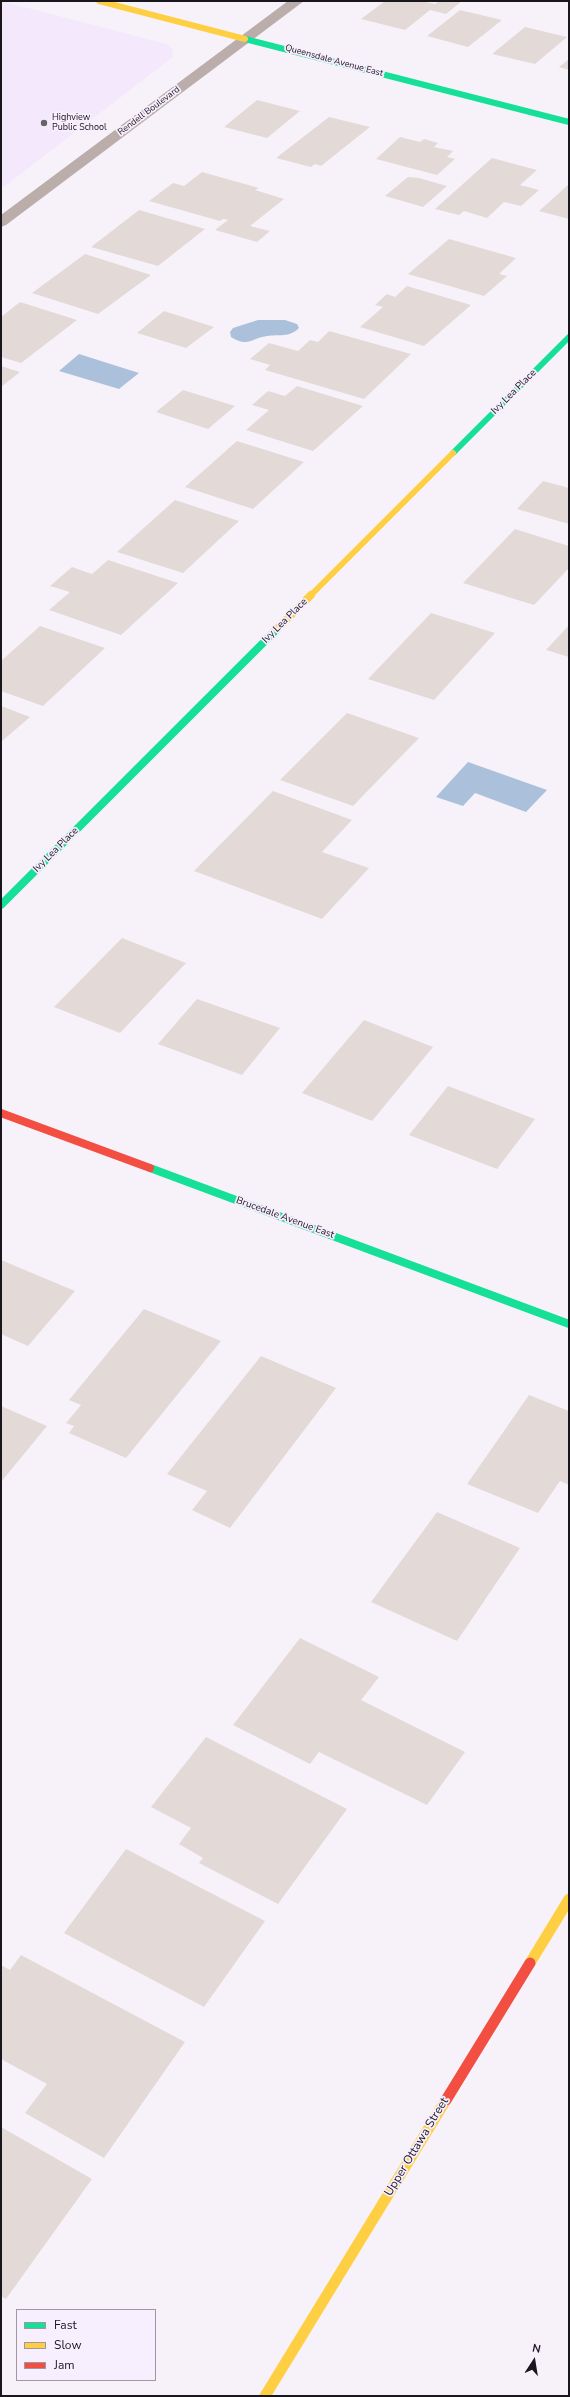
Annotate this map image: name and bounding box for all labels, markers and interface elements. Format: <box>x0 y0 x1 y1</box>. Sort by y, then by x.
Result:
street label: Queensdale Avenue East <box>284 43 384 79</box>
street label: Rendell Boulevard <box>116 84 182 138</box>
place label: Highview Public School <box>52 113 107 134</box>
marker: Highview Public School <box>39 118 49 128</box>
street label: Ivy Lea Place <box>489 367 539 417</box>
street label: Ivy Lea Place <box>260 596 310 646</box>
street label: Ivy Lea Place <box>31 825 81 875</box>
street label: Brucedale Avenue East <box>234 1195 336 1241</box>
street label: Upper Ottawa Street <box>382 2095 452 2199</box>
legend <box>16 2309 156 2381</box>
text: Fast <box>54 2317 77 2333</box>
text: Slow <box>54 2337 82 2353</box>
north arrow <box>514 2341 554 2381</box>
text: N <box>531 2341 542 2357</box>
text: Jam <box>54 2357 75 2373</box>

